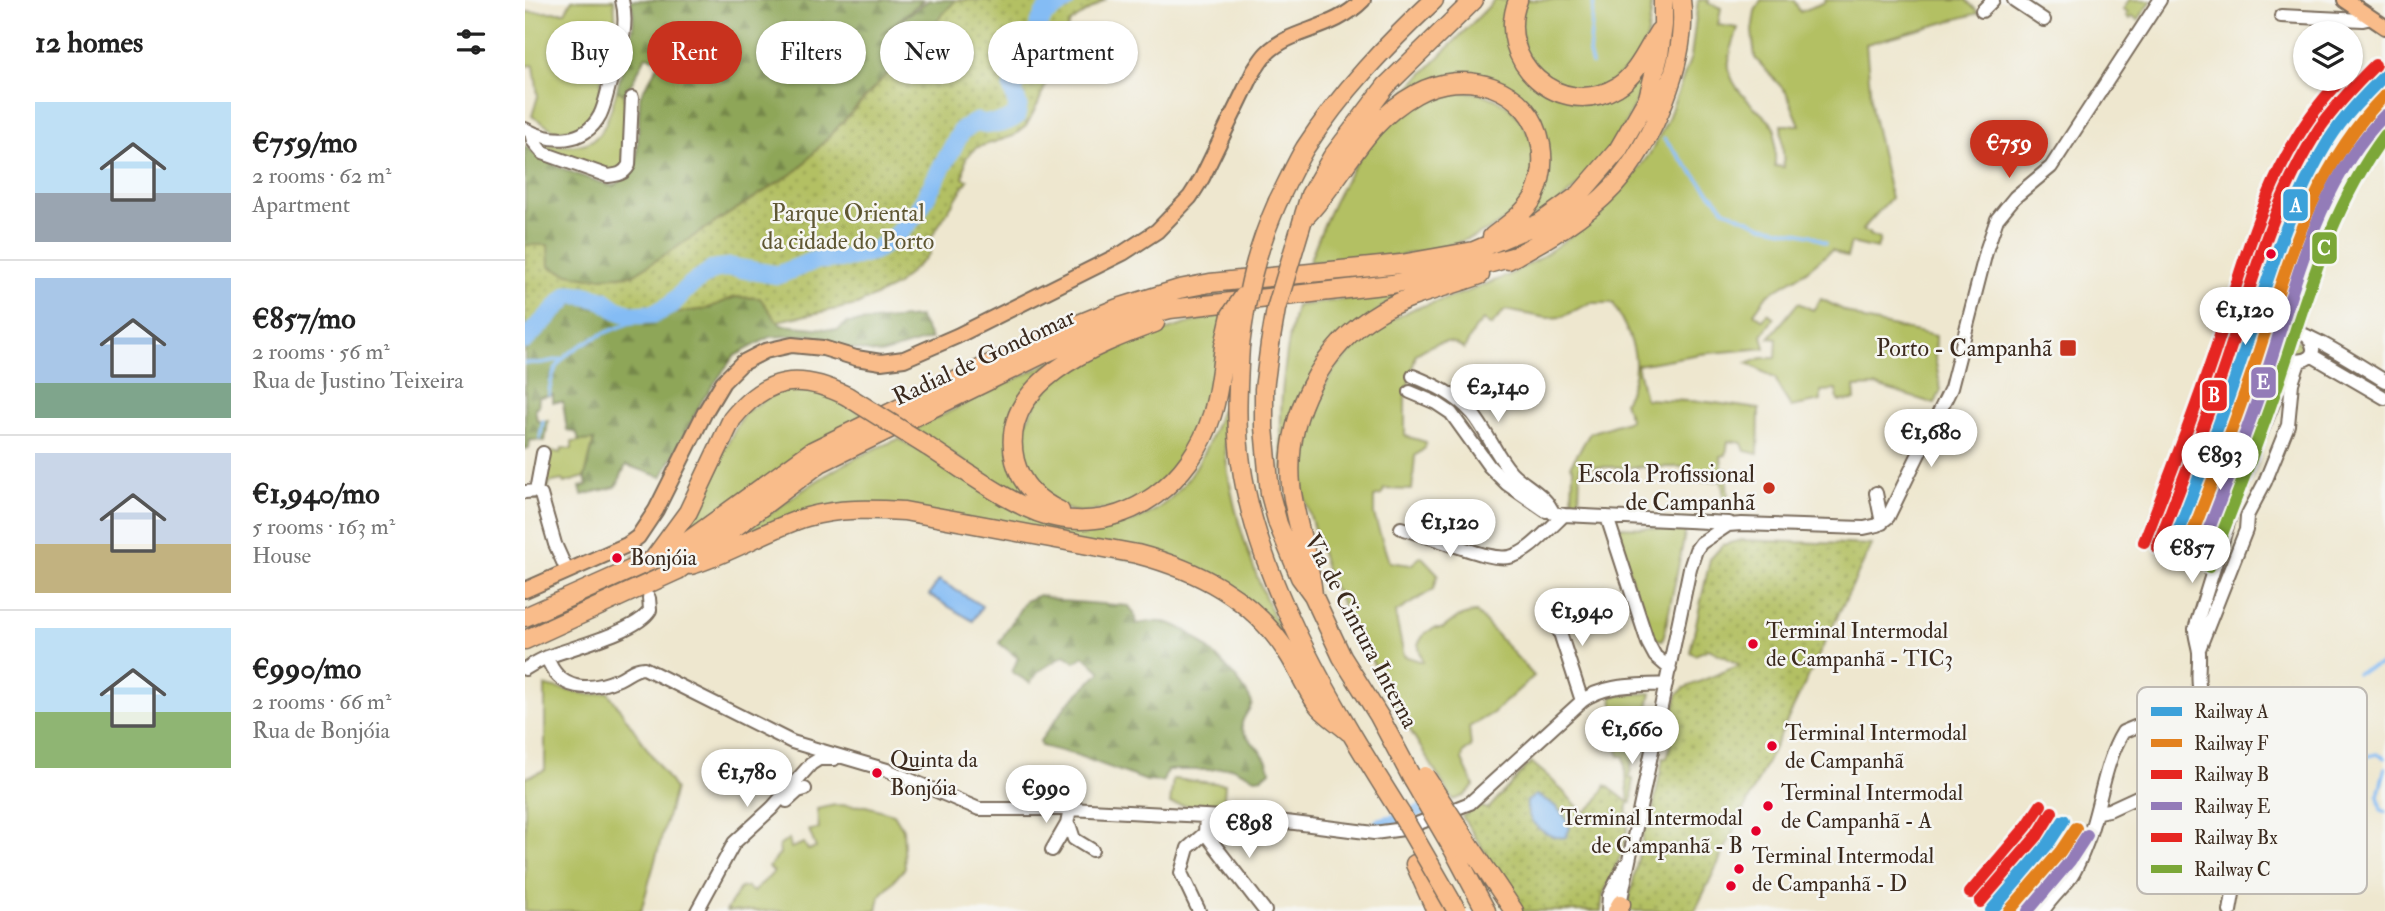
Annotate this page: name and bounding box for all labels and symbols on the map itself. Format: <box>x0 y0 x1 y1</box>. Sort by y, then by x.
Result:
pin: €759 <box>1968 120 2050 180</box>
line badge: A <box>2282 188 2309 222</box>
text: A <box>2289 194 2303 218</box>
park label: Parque Oriental da cidade do Porto <box>762 198 934 257</box>
line badge: C <box>2311 231 2338 265</box>
text: C <box>2317 237 2331 261</box>
unlabelled marker <box>2264 247 2278 261</box>
pin: €1,120 <box>2188 288 2302 347</box>
street label: Radial de Gondomar <box>888 301 1080 413</box>
place label: Porto - Campanhã <box>1876 333 2053 364</box>
marker: Porto - Campanhã <box>2058 338 2078 358</box>
pin: €2,140 <box>1441 364 1555 424</box>
line badge: E <box>2250 366 2277 399</box>
text: E <box>2256 371 2270 395</box>
line badge: B <box>2201 379 2228 412</box>
text: B <box>2208 384 2220 408</box>
pin: €1,680 <box>1874 410 1988 469</box>
pin: €893 <box>2179 433 2261 492</box>
place label: Escola Profissional de Campanhã <box>1577 459 1756 518</box>
marker: Escola Profissional de Campanhã <box>1761 480 1777 496</box>
pin: €1,120 <box>1393 500 1507 559</box>
pin: €857 <box>2151 526 2233 585</box>
street label: Via de Cintura Interna <box>1297 528 1426 735</box>
place label: Bonjóia <box>630 544 698 572</box>
marker: Bonjóia <box>610 551 624 565</box>
pin: €1,940 <box>1525 588 1639 648</box>
place label: Terminal Intermodal de Campanhã - TIC3 <box>1766 617 1953 674</box>
marker: Terminal Intermodal de Campanhã - TIC3 <box>1746 637 1760 651</box>
legend <box>2137 687 2367 894</box>
text: Railway A <box>2194 700 2269 724</box>
pin: €1,660 <box>1575 706 1689 766</box>
place label: Terminal Intermodal de Campanhã <box>1785 719 1968 776</box>
text: Railway F <box>2194 732 2269 756</box>
marker: Terminal Intermodal de Campanhã <box>1765 739 1779 753</box>
place label: Quinta da Bonjóia <box>890 746 979 802</box>
pin: €1,780 <box>690 750 804 809</box>
text: Railway B <box>2194 763 2269 787</box>
marker: Quinta da Bonjóia <box>870 766 884 780</box>
pin: €990 <box>1005 766 1087 825</box>
place label: Terminal Intermodal de Campanhã - A <box>1781 779 1964 836</box>
text: Railway E <box>2194 795 2271 819</box>
marker: Terminal Intermodal de Campanhã - A <box>1761 799 1775 813</box>
pin: €898 <box>1208 800 1290 860</box>
place label: Terminal Intermodal de Campanhã - B <box>1561 804 1743 861</box>
marker: Terminal Intermodal de Campanhã - B <box>1749 824 1763 838</box>
text: Railway Bx <box>2194 826 2278 850</box>
place label: Terminal Intermodal de Campanhã - D <box>1752 842 1935 899</box>
text: Railway C <box>2194 858 2271 882</box>
marker: Terminal Intermodal de Campanhã - D <box>1732 862 1746 876</box>
unlabelled marker <box>1724 879 1738 893</box>

